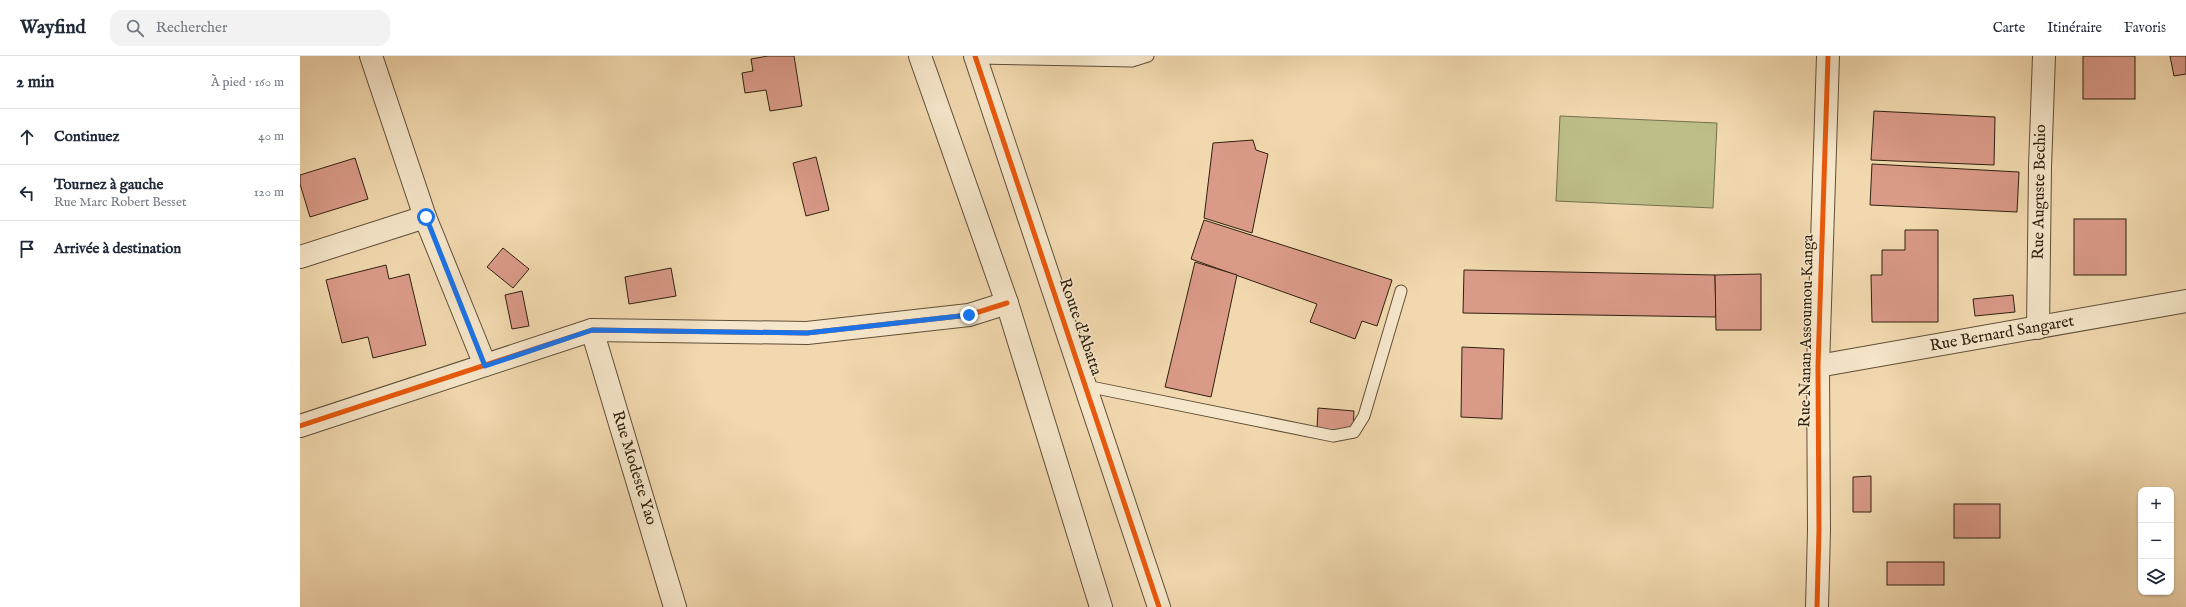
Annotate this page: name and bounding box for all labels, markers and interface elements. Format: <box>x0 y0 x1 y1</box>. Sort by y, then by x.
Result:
search box <box>110 10 390 46</box>
text: Wayfind <box>20 16 86 40</box>
icon: search <box>124 17 146 39</box>
text: Rechercher <box>156 18 227 37</box>
text: Carte <box>1993 19 2025 37</box>
text: Itinéraire <box>2047 19 2102 37</box>
text: Favoris <box>2124 19 2166 37</box>
text: 2 min <box>16 72 54 93</box>
text: À pied · 160 m <box>211 74 284 91</box>
street label: Rue Auguste Bechio <box>2029 124 2051 260</box>
icon: ahead <box>16 126 38 148</box>
text: Continuez <box>54 127 119 146</box>
text: 40 m <box>258 128 284 145</box>
text: Tournez à gauche <box>54 175 163 194</box>
icon: left <box>16 182 38 204</box>
text: 120 m <box>254 184 284 201</box>
text: Rue Marc Robert Besset <box>54 194 186 211</box>
route start <box>417 208 435 226</box>
street label: Rue Nanan Assoumou Kanga <box>1795 234 1819 428</box>
icon: arrive <box>16 238 38 260</box>
text: Arrivée à destination <box>54 239 181 258</box>
street label: Route d'Abatta <box>1054 276 1106 378</box>
route end <box>960 306 978 324</box>
street label: Rue Bernard Sangaret <box>1928 311 2076 357</box>
street label: Rue Modeste Yao <box>607 408 661 528</box>
map controls <box>2138 487 2174 595</box>
button: + <box>2138 487 2174 523</box>
button: − <box>2138 523 2174 559</box>
button: layers <box>2138 559 2174 595</box>

